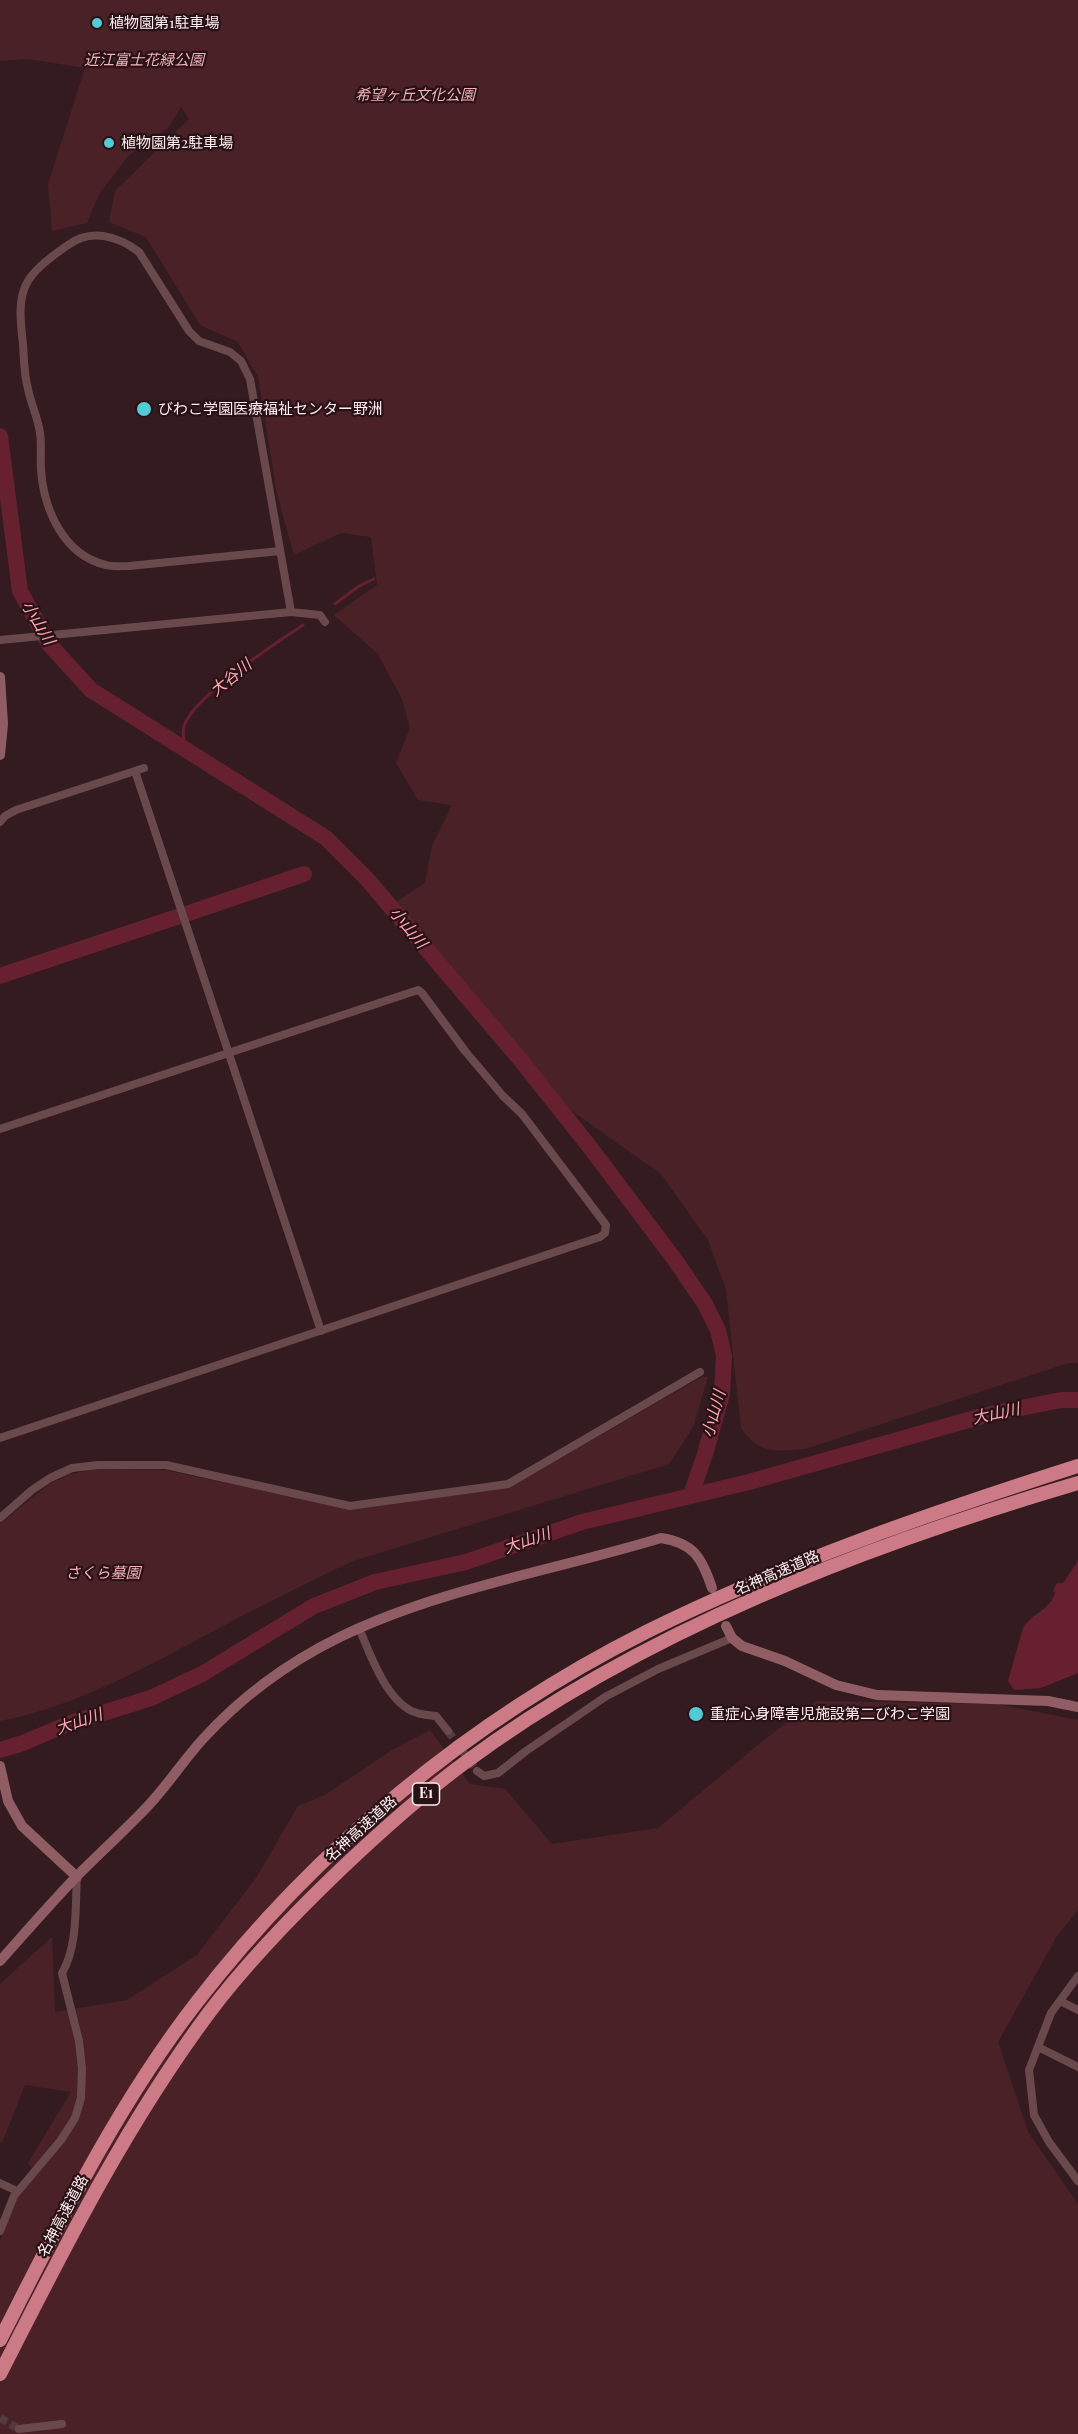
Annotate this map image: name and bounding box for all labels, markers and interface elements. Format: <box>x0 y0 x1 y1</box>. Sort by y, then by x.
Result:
place label: 植物園第1駐車場 <box>109 14 220 32</box>
marker: 植物園第1駐車場 <box>90 16 104 30</box>
park label: 近江富士花緑公園 <box>84 51 204 69</box>
park label: 希望ヶ丘文化公園 <box>355 86 475 104</box>
place label: 植物園第2駐車場 <box>121 134 233 152</box>
marker: 植物園第2駐車場 <box>102 136 116 150</box>
marker: びわこ学園医療福祉センター野洲 <box>135 400 153 418</box>
place label: びわこ学園医療福祉センター野洲 <box>158 400 383 418</box>
water label: 小山川 <box>17 597 59 649</box>
water label: 大谷川 <box>206 655 256 701</box>
water label: 小山川 <box>385 903 431 953</box>
water label: 小山川 <box>699 1388 729 1440</box>
water label: 大山川 <box>971 1400 1021 1428</box>
water label: 大山川 <box>501 1524 553 1558</box>
street label: 名神高速道路 <box>732 1547 822 1599</box>
park label: さくら墓園 <box>66 1564 140 1582</box>
water label: 大山川 <box>53 1705 105 1739</box>
marker: 重症心身障害児施設第二びわこ学園 <box>687 1705 705 1723</box>
place label: 重症心身障害児施設第二びわこ学園 <box>710 1705 950 1723</box>
road number: E1 <box>412 1783 440 1805</box>
street label: 名神高速道路 <box>322 1792 400 1866</box>
street label: 名神高速道路 <box>34 2172 92 2260</box>

